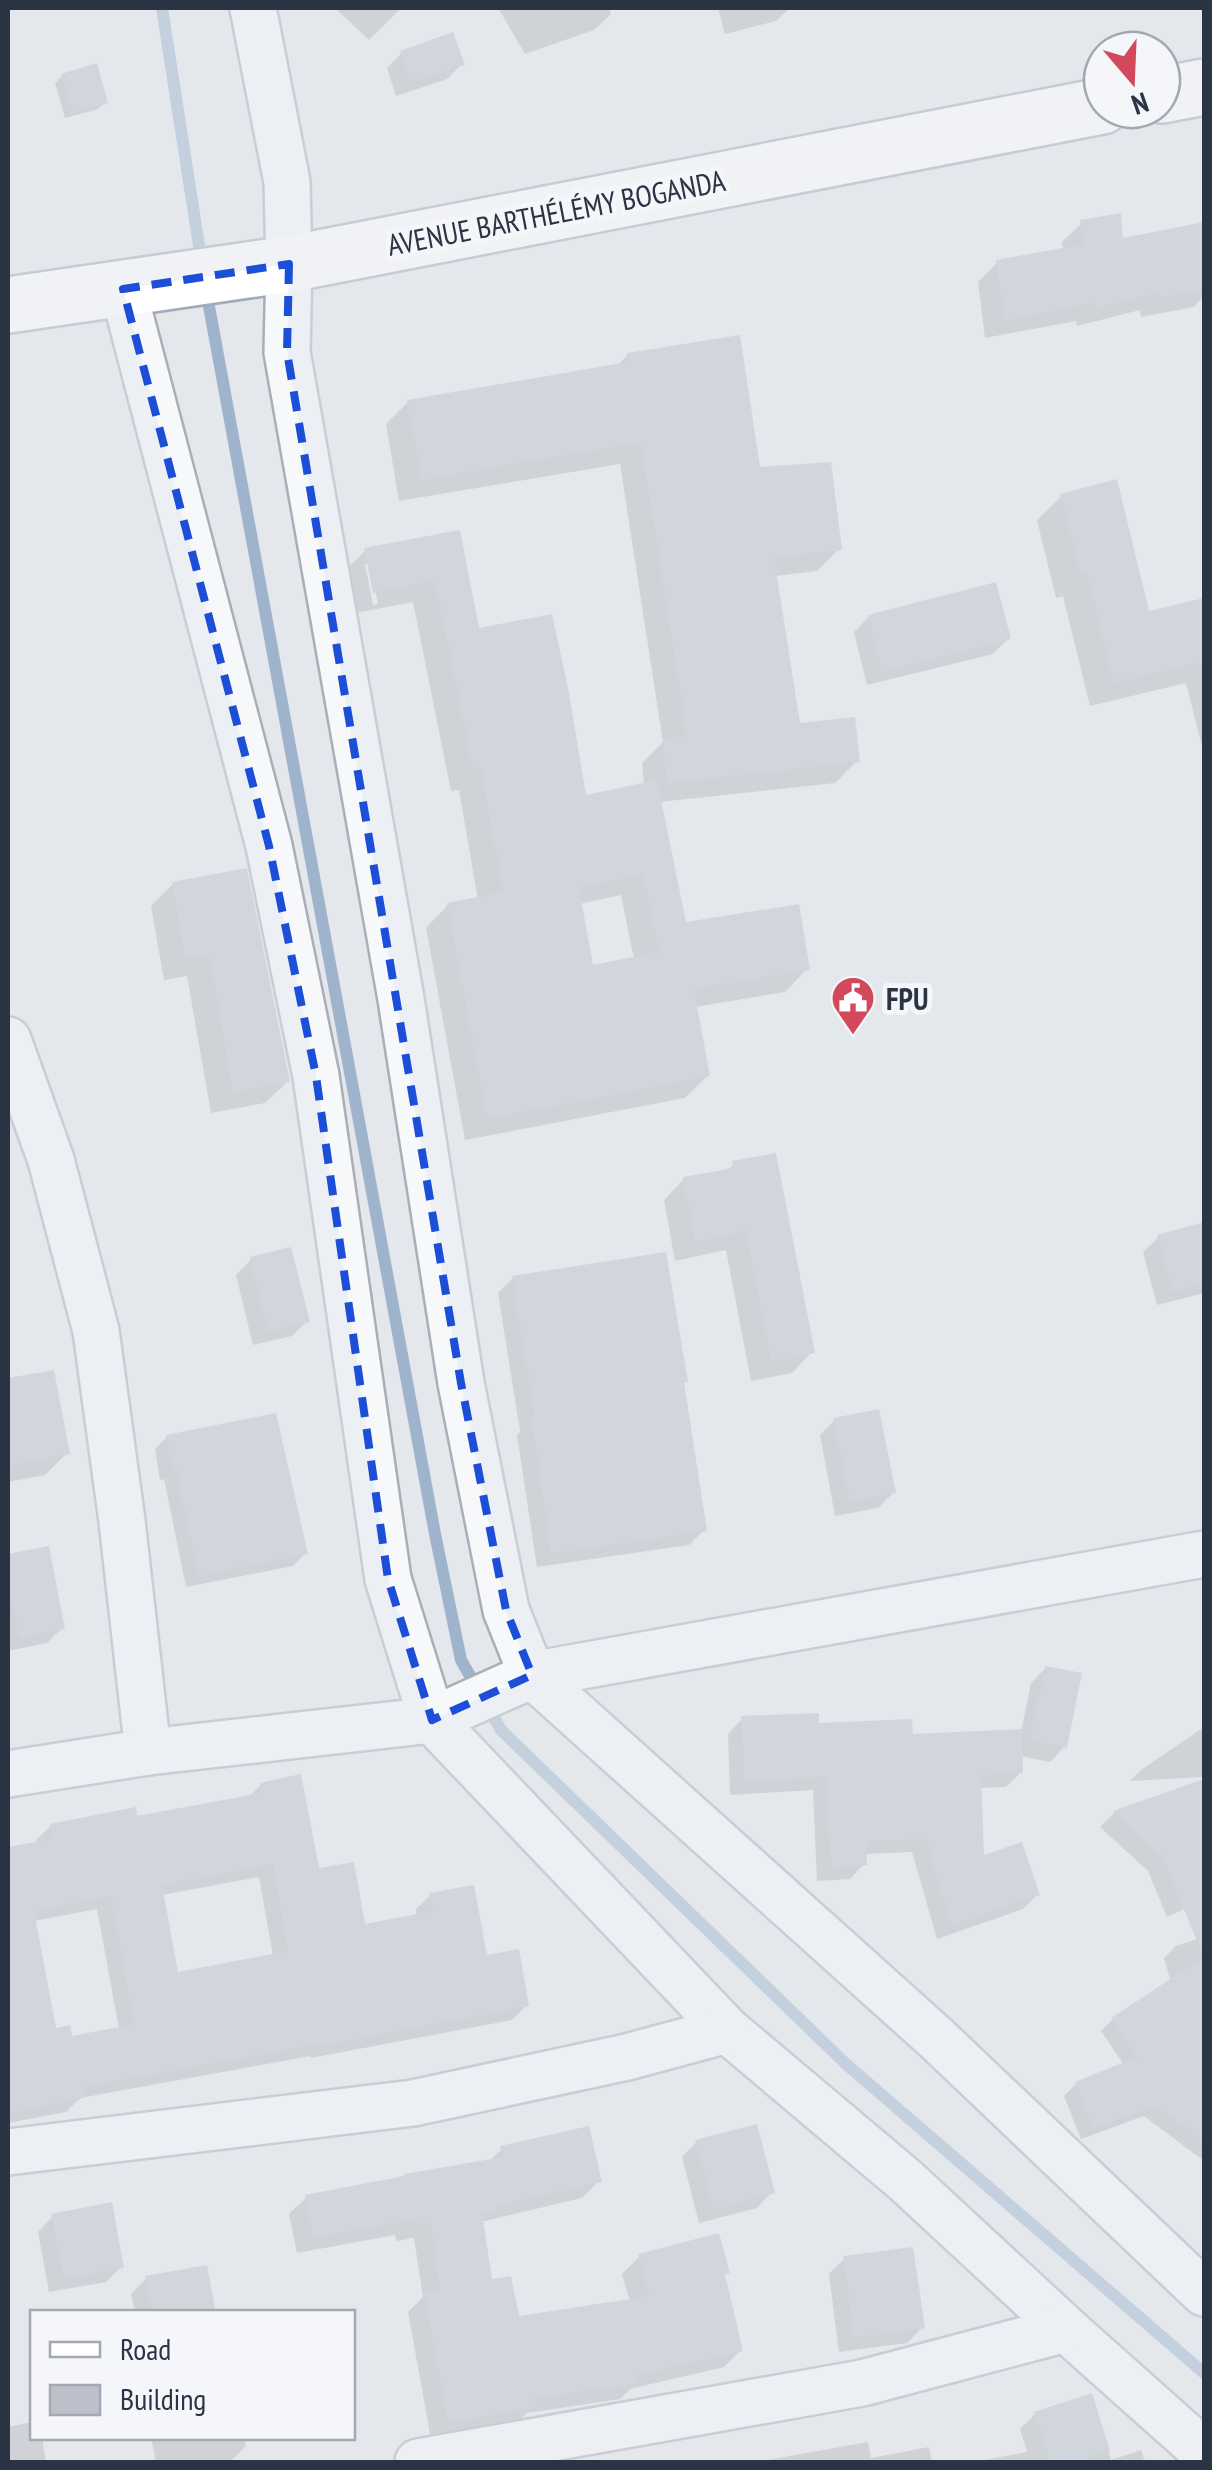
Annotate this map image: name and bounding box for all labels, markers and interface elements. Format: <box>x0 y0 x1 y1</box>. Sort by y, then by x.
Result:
north arrow <box>1082 30 1182 130</box>
text: N <box>1127 84 1153 124</box>
street label: AVENUE BARTHÉLÉMY BOGANDA <box>384 160 729 264</box>
public building icon: FPU <box>830 975 876 1036</box>
place label: FPU <box>886 979 928 1018</box>
legend <box>30 2310 355 2440</box>
text: Road <box>120 2329 171 2368</box>
text: Building <box>120 2379 206 2418</box>

